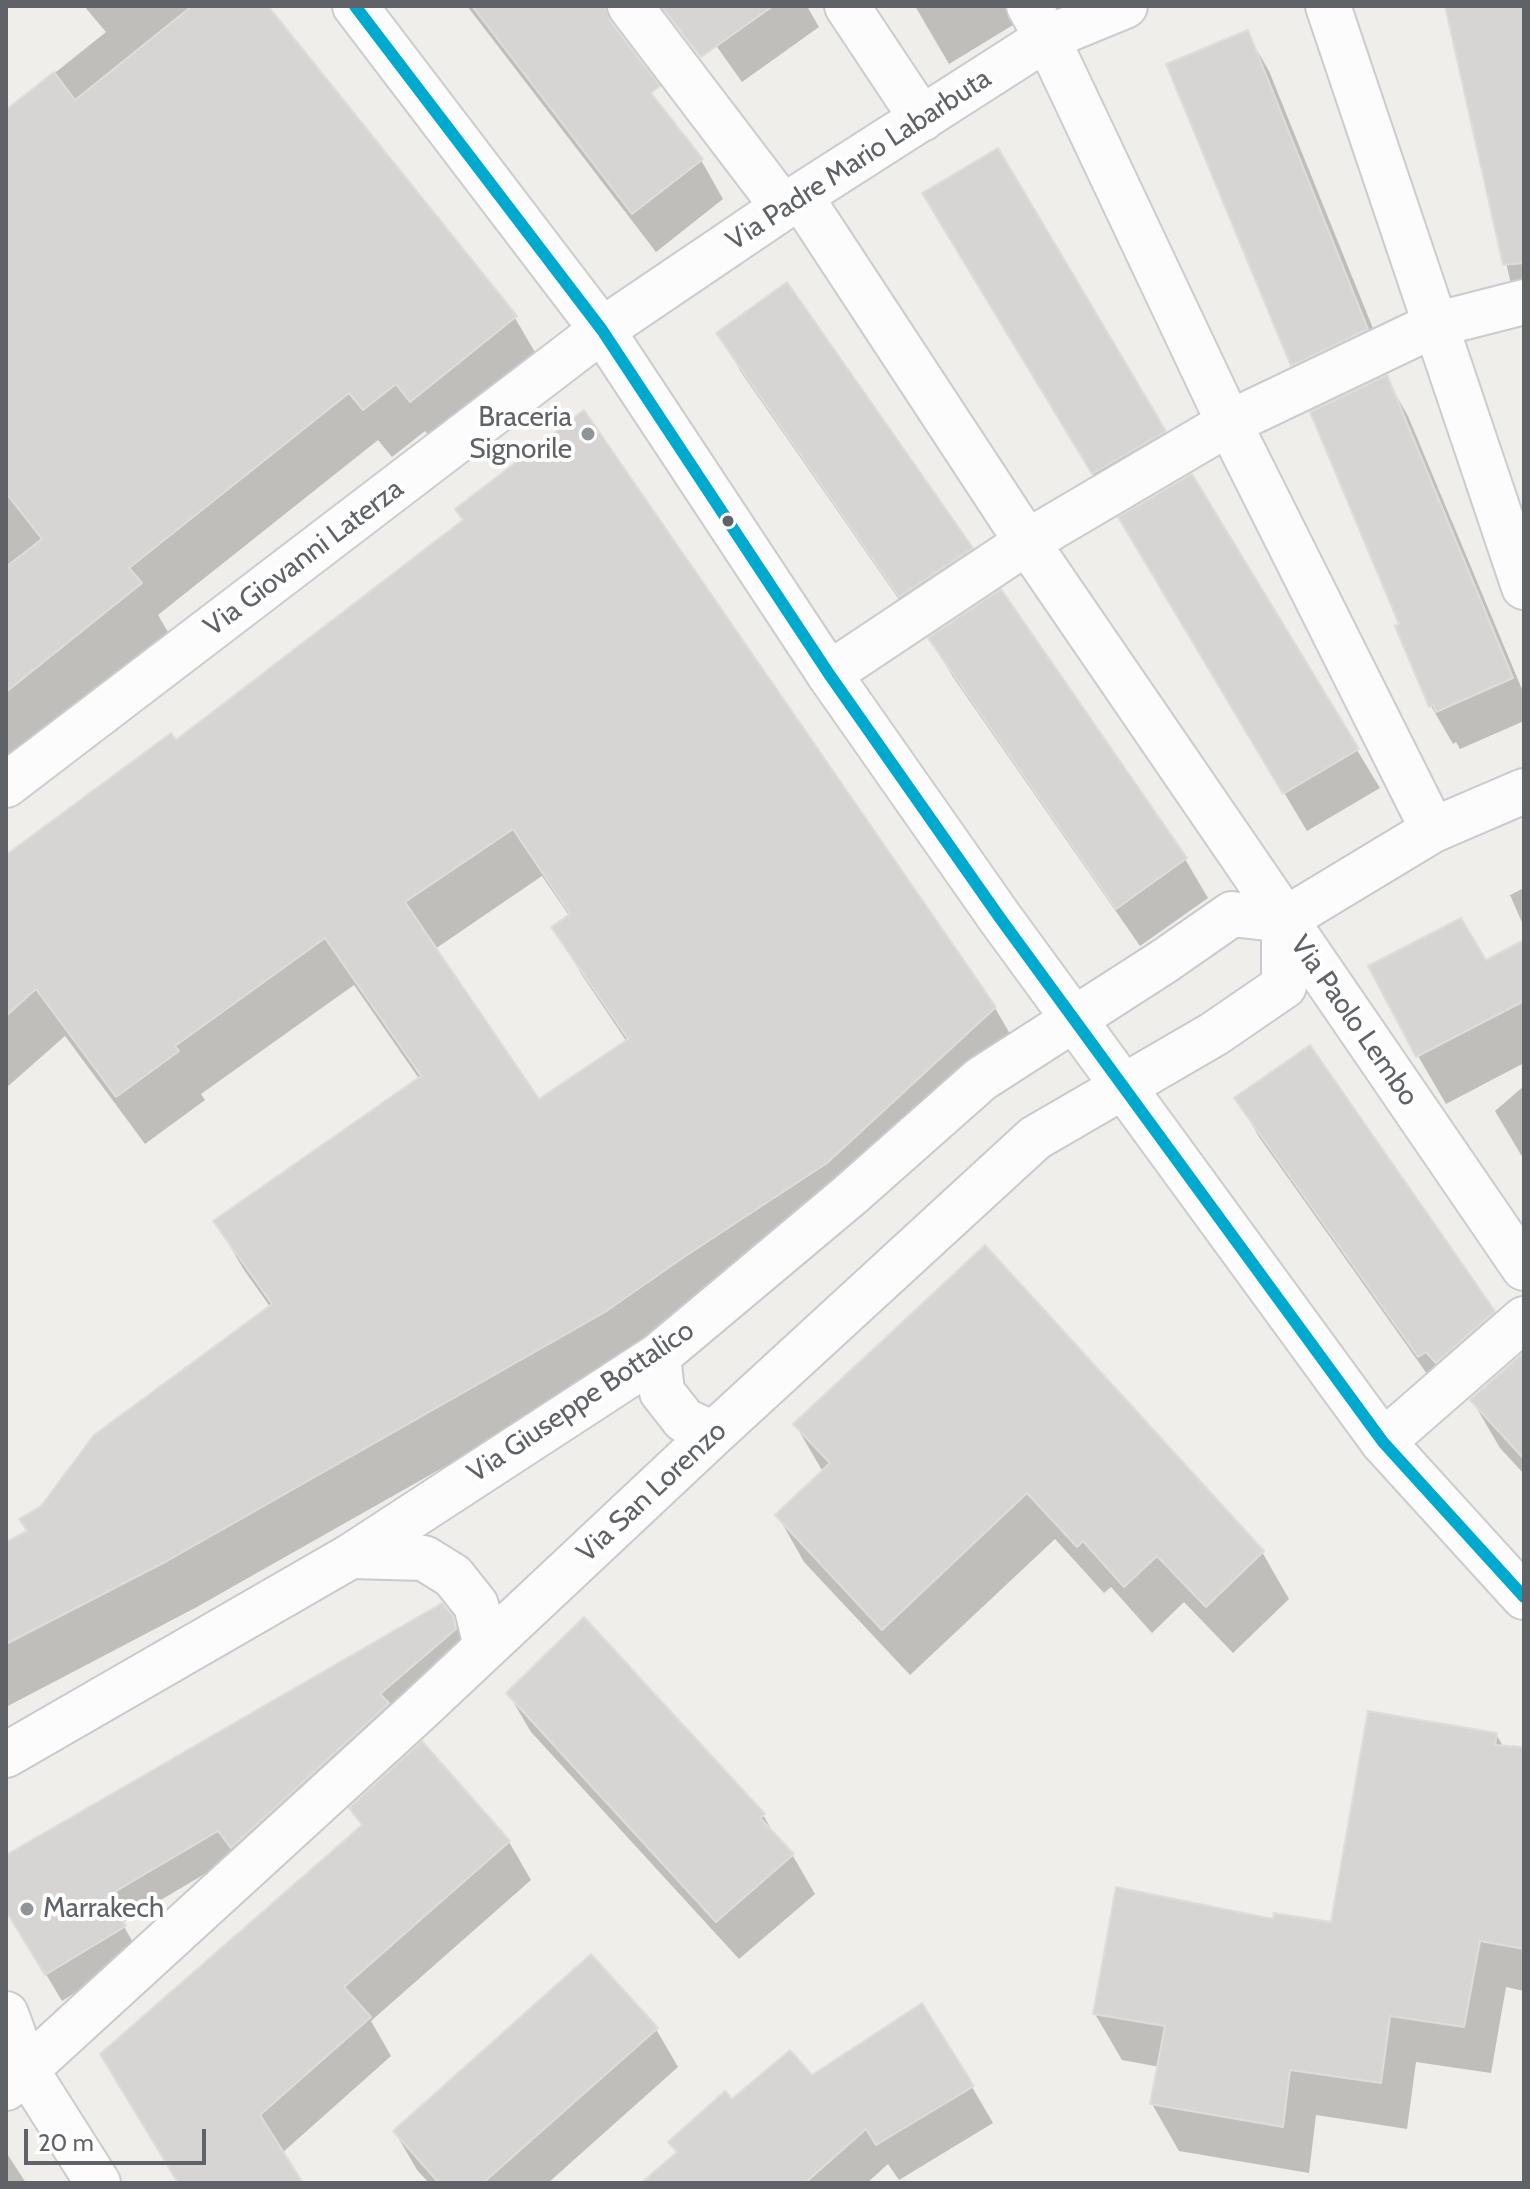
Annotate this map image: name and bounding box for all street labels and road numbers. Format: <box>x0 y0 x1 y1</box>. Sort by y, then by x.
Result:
street label: Via Padre Mario Labarbuta <box>720 62 998 258</box>
street label: Via Giovanni Laterza <box>198 472 410 644</box>
street label: Via Paolo Lembo <box>1283 929 1425 1113</box>
street label: Via Giuseppe Bottalico <box>461 1314 701 1490</box>
street label: Via San Lorenzo <box>570 1414 734 1570</box>

